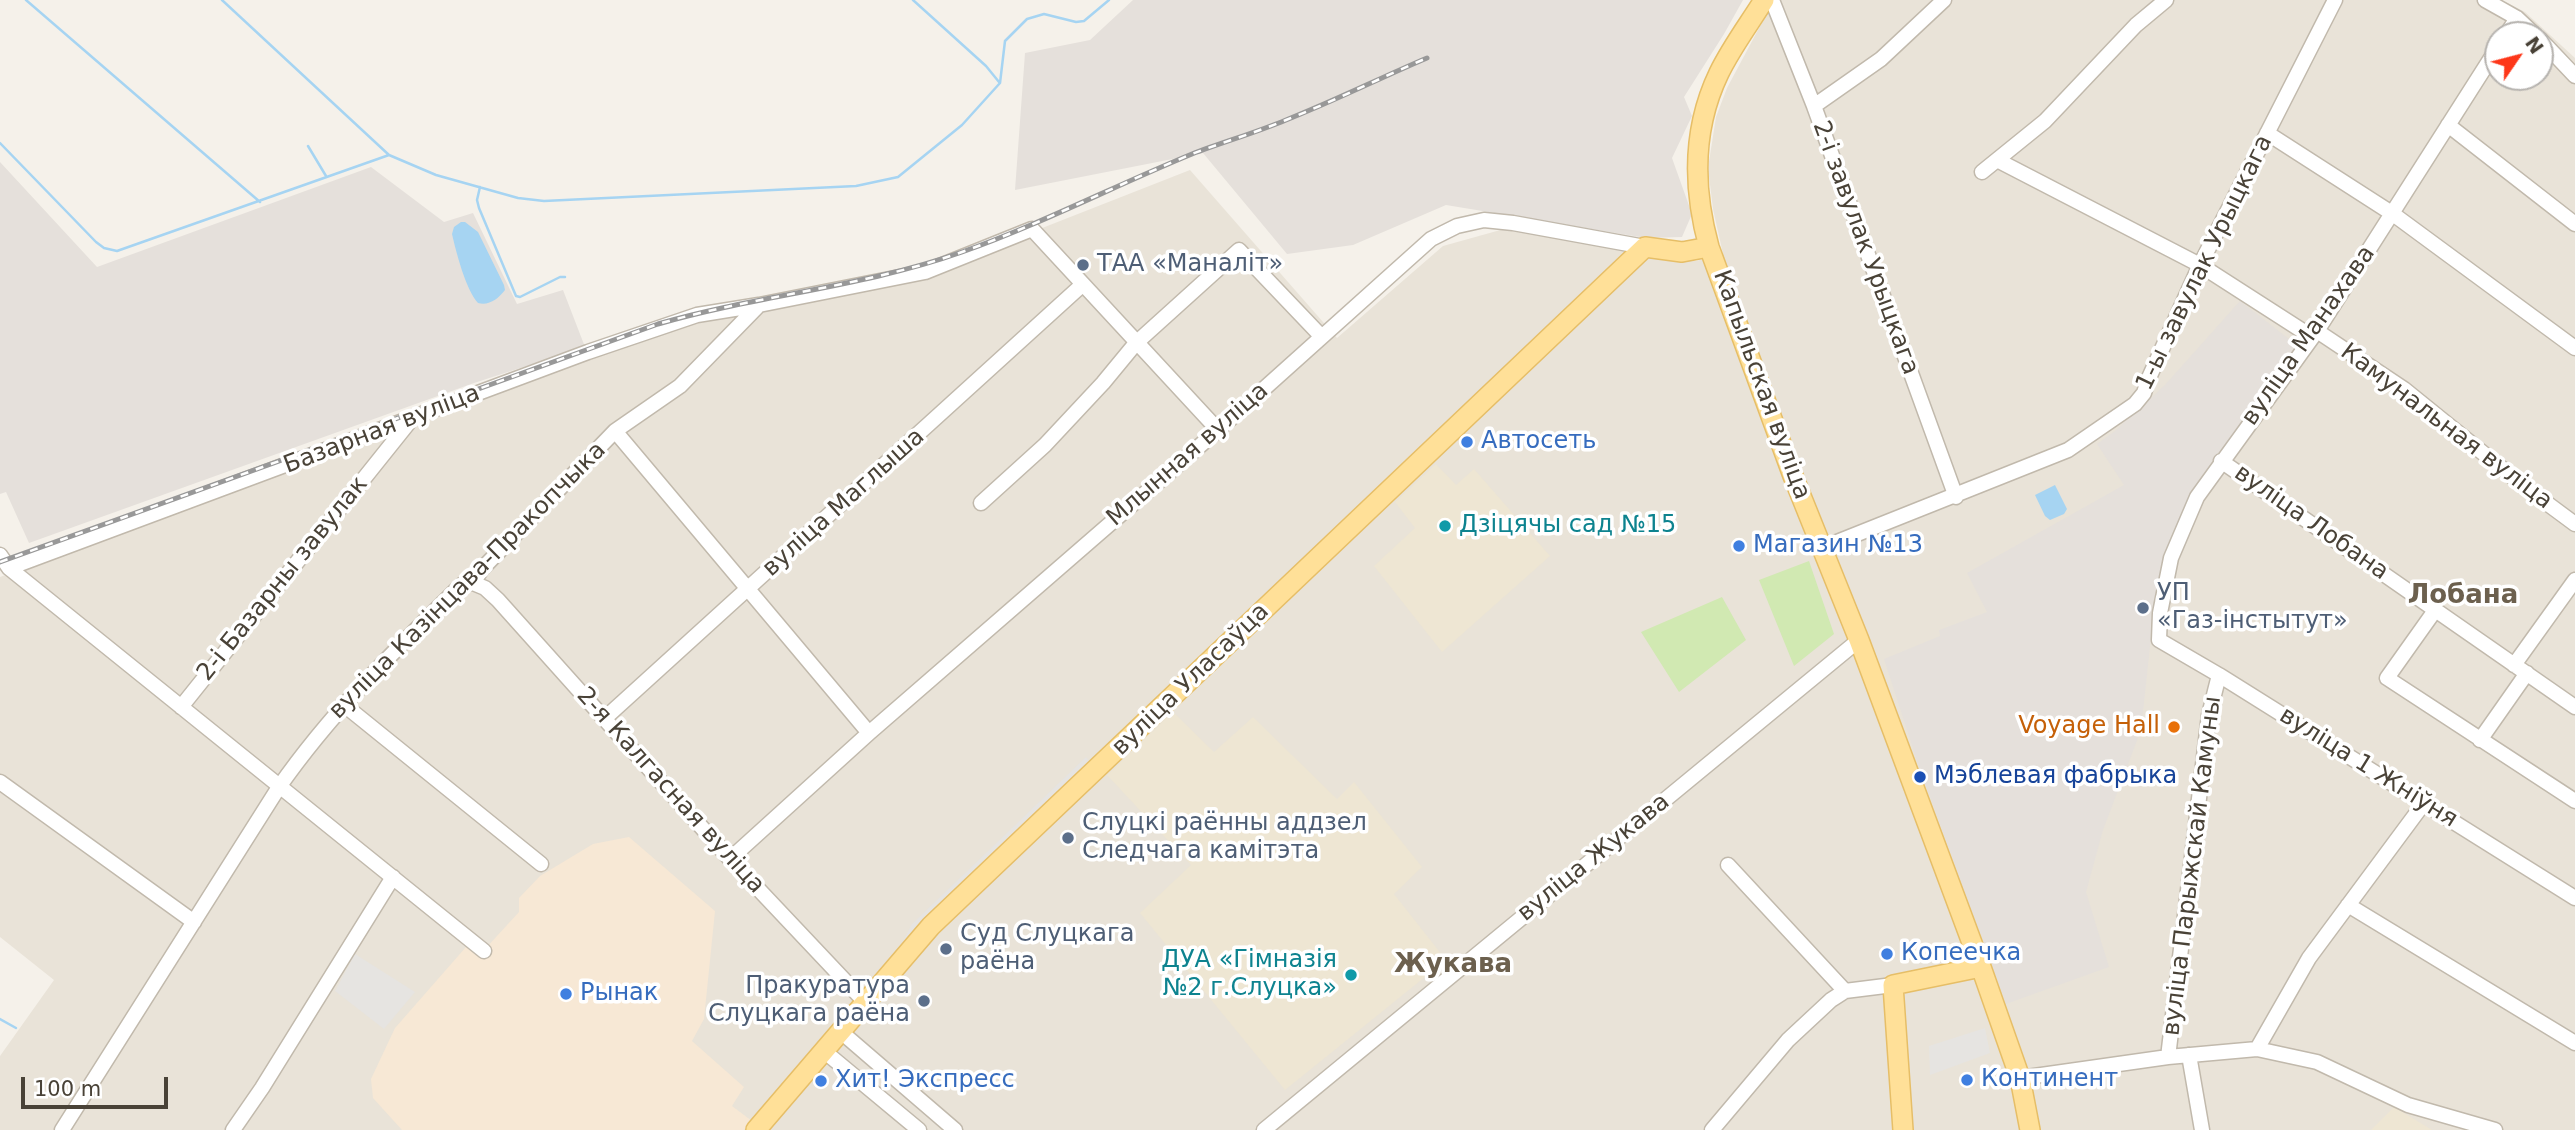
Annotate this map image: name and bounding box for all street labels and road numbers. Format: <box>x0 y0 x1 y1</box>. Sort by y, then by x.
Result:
street label: 2-і завулак Урыцкага <box>1806 117 1924 379</box>
street label: 1-ы завулак Урыцкага <box>2131 131 2279 395</box>
street label: вуліца Манахава <box>2236 241 2382 431</box>
street label: Капыльская вуліца <box>1706 266 1816 504</box>
street label: Камунальная вуліца <box>2334 338 2558 516</box>
street label: Млынная вуліца <box>1101 377 1275 533</box>
street label: Базарная вуліца <box>280 379 484 481</box>
street label: вуліца Маглыша <box>757 423 931 583</box>
street label: вуліца Казінцава-Пракопчыка <box>324 437 612 725</box>
street label: вуліца Лобана <box>2228 459 2394 587</box>
street label: 2-і Базарны завулак <box>192 471 374 687</box>
street label: вуліца Уласаўца <box>1107 598 1275 762</box>
street label: 2-я Калгасная вуліца <box>570 682 770 900</box>
street label: вуліца Парыжскай Камуны <box>2158 695 2228 1037</box>
street label: вуліца 1 Жніўня <box>2274 702 2462 834</box>
street label: вуліца Жукава <box>1512 788 1676 928</box>

